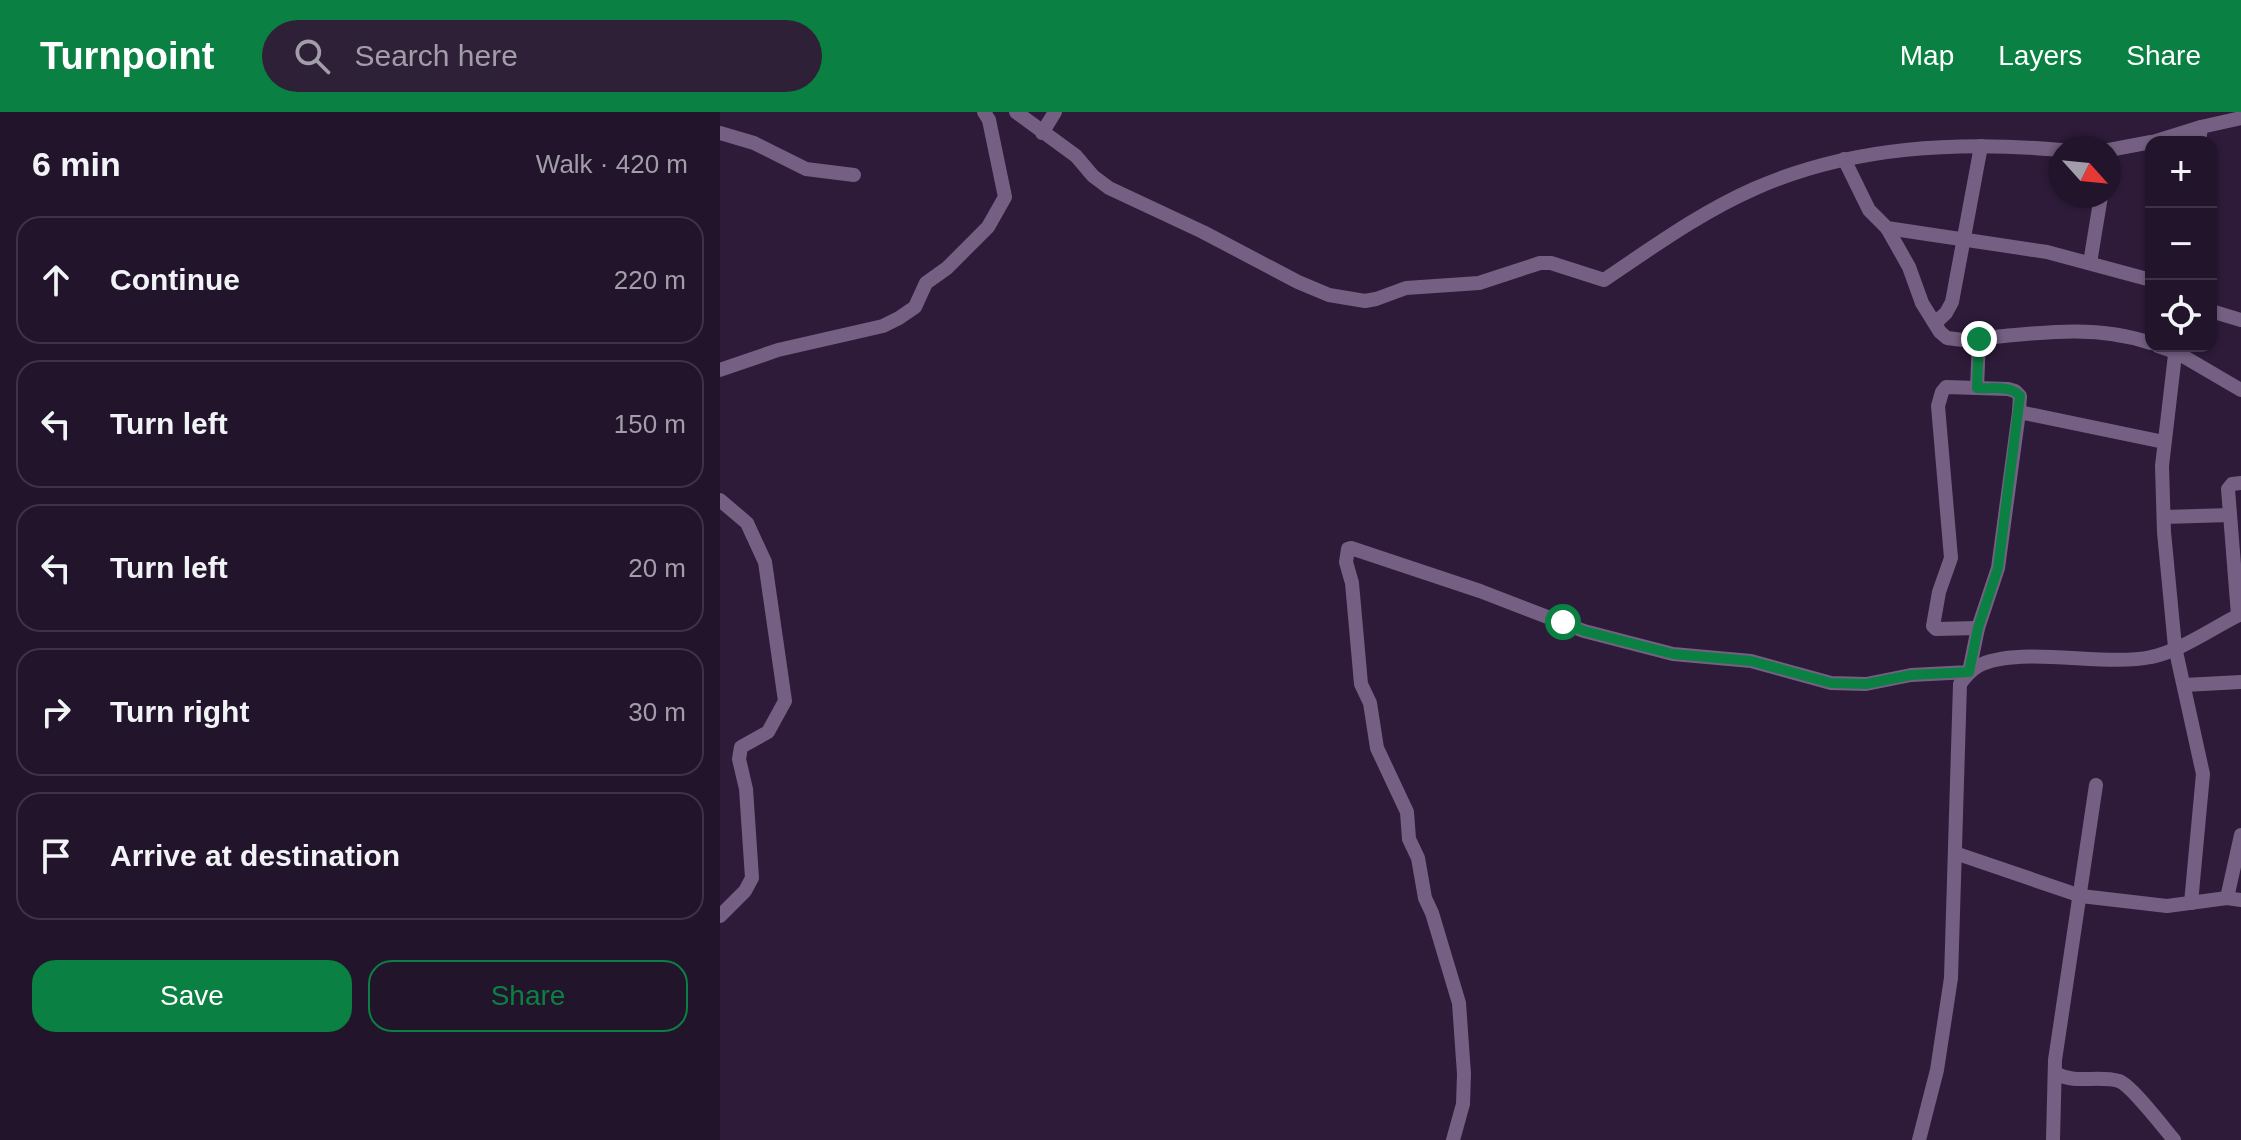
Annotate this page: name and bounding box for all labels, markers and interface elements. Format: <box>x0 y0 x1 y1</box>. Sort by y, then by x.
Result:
search box <box>262 20 822 92</box>
icon: search <box>290 34 334 78</box>
text: Turnpoint <box>40 35 214 77</box>
text: Search here <box>354 39 518 72</box>
text: Map <box>1900 40 1954 71</box>
text: Layers <box>1998 40 2082 71</box>
text: Share <box>2126 40 2201 71</box>
north arrow <box>2049 136 2121 208</box>
map controls <box>2145 136 2217 352</box>
button: + <box>2145 136 2217 208</box>
text: 6 min <box>32 145 121 183</box>
text: Walk · 420 m <box>536 149 688 179</box>
button: − <box>2145 208 2217 280</box>
icon: ahead <box>34 258 78 302</box>
text: Continue <box>110 263 240 296</box>
text: 220 m <box>614 265 686 295</box>
button: locate <box>2145 280 2217 352</box>
route end <box>1961 321 1997 357</box>
icon: left <box>34 402 78 446</box>
text: Turn left <box>110 407 228 440</box>
text: 150 m <box>614 409 686 439</box>
icon: left <box>34 546 78 590</box>
text: Turn left <box>110 551 228 584</box>
text: 20 m <box>628 553 686 583</box>
route start <box>1545 604 1581 640</box>
icon: right <box>34 690 78 734</box>
text: Turn right <box>110 695 249 728</box>
text: 30 m <box>628 697 686 727</box>
icon: arrive <box>34 834 78 878</box>
text: Arrive at destination <box>110 839 400 872</box>
button: Save <box>32 960 352 1032</box>
button: Share <box>368 960 688 1032</box>

